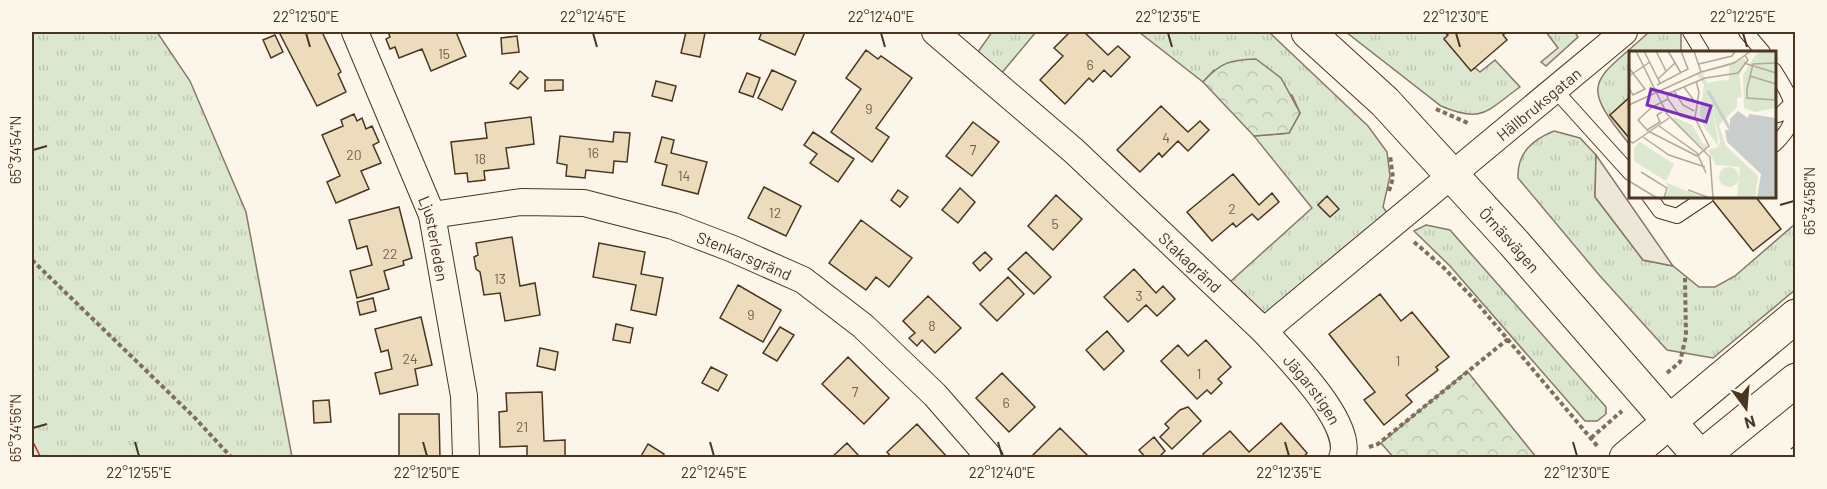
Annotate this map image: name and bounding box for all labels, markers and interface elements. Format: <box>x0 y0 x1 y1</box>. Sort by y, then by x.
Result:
text: 22°12'50"E <box>273 7 339 25</box>
text: 22°12'45"E <box>560 7 626 25</box>
text: 22°12'40"E <box>848 7 914 25</box>
text: 22°12'35"E <box>1135 7 1201 25</box>
text: 22°12'30"E <box>1423 7 1489 25</box>
text: 22°12'25"E <box>1710 7 1776 25</box>
house number: 15 <box>438 45 450 62</box>
inset map <box>1629 51 1776 198</box>
house number: 6 <box>1086 56 1094 73</box>
street label: Hällbruksgatan <box>1492 63 1584 144</box>
house number: 9 <box>865 100 873 117</box>
text: 65°34'54"N <box>6 116 24 184</box>
house number: 4 <box>1162 129 1170 146</box>
house number: 7 <box>970 141 977 158</box>
house number: 16 <box>587 144 599 161</box>
house number: 20 <box>346 146 362 163</box>
house number: 18 <box>474 150 486 167</box>
house number: 14 <box>678 167 690 184</box>
text: 65°34'58"N <box>1800 167 1818 235</box>
street label: Ljusterleden <box>415 193 453 283</box>
house number: 2 <box>1228 200 1236 217</box>
street label: Örnäsvägen <box>1476 203 1544 276</box>
house number: 12 <box>769 204 781 221</box>
house number: 5 <box>1051 215 1059 232</box>
street label: Stenkarsgränd <box>694 227 795 283</box>
street label: Stakagränd <box>1156 228 1226 296</box>
house number: 22 <box>382 245 398 262</box>
house number: 13 <box>494 270 506 287</box>
house number: 3 <box>1135 287 1143 304</box>
house number: 9 <box>747 306 755 323</box>
house number: 8 <box>928 317 936 334</box>
house number: 24 <box>402 350 418 367</box>
street label: Jägarstigen <box>1280 350 1345 427</box>
house number: 1 <box>1396 352 1400 369</box>
house number: 1 <box>1197 365 1201 382</box>
north arrow <box>1716 378 1776 438</box>
house number: 7 <box>852 383 859 400</box>
text: 65°34'56"N <box>6 394 24 462</box>
house number: 6 <box>1002 394 1010 411</box>
text: N <box>1743 412 1758 433</box>
house number: 21 <box>516 418 528 435</box>
text: 22°12'55"E <box>106 463 172 481</box>
text: 22°12'50"E <box>394 463 460 481</box>
text: 22°12'45"E <box>681 463 747 481</box>
text: 22°12'40"E <box>969 463 1035 481</box>
text: 22°12'35"E <box>1256 463 1322 481</box>
text: 22°12'30"E <box>1544 463 1610 481</box>

